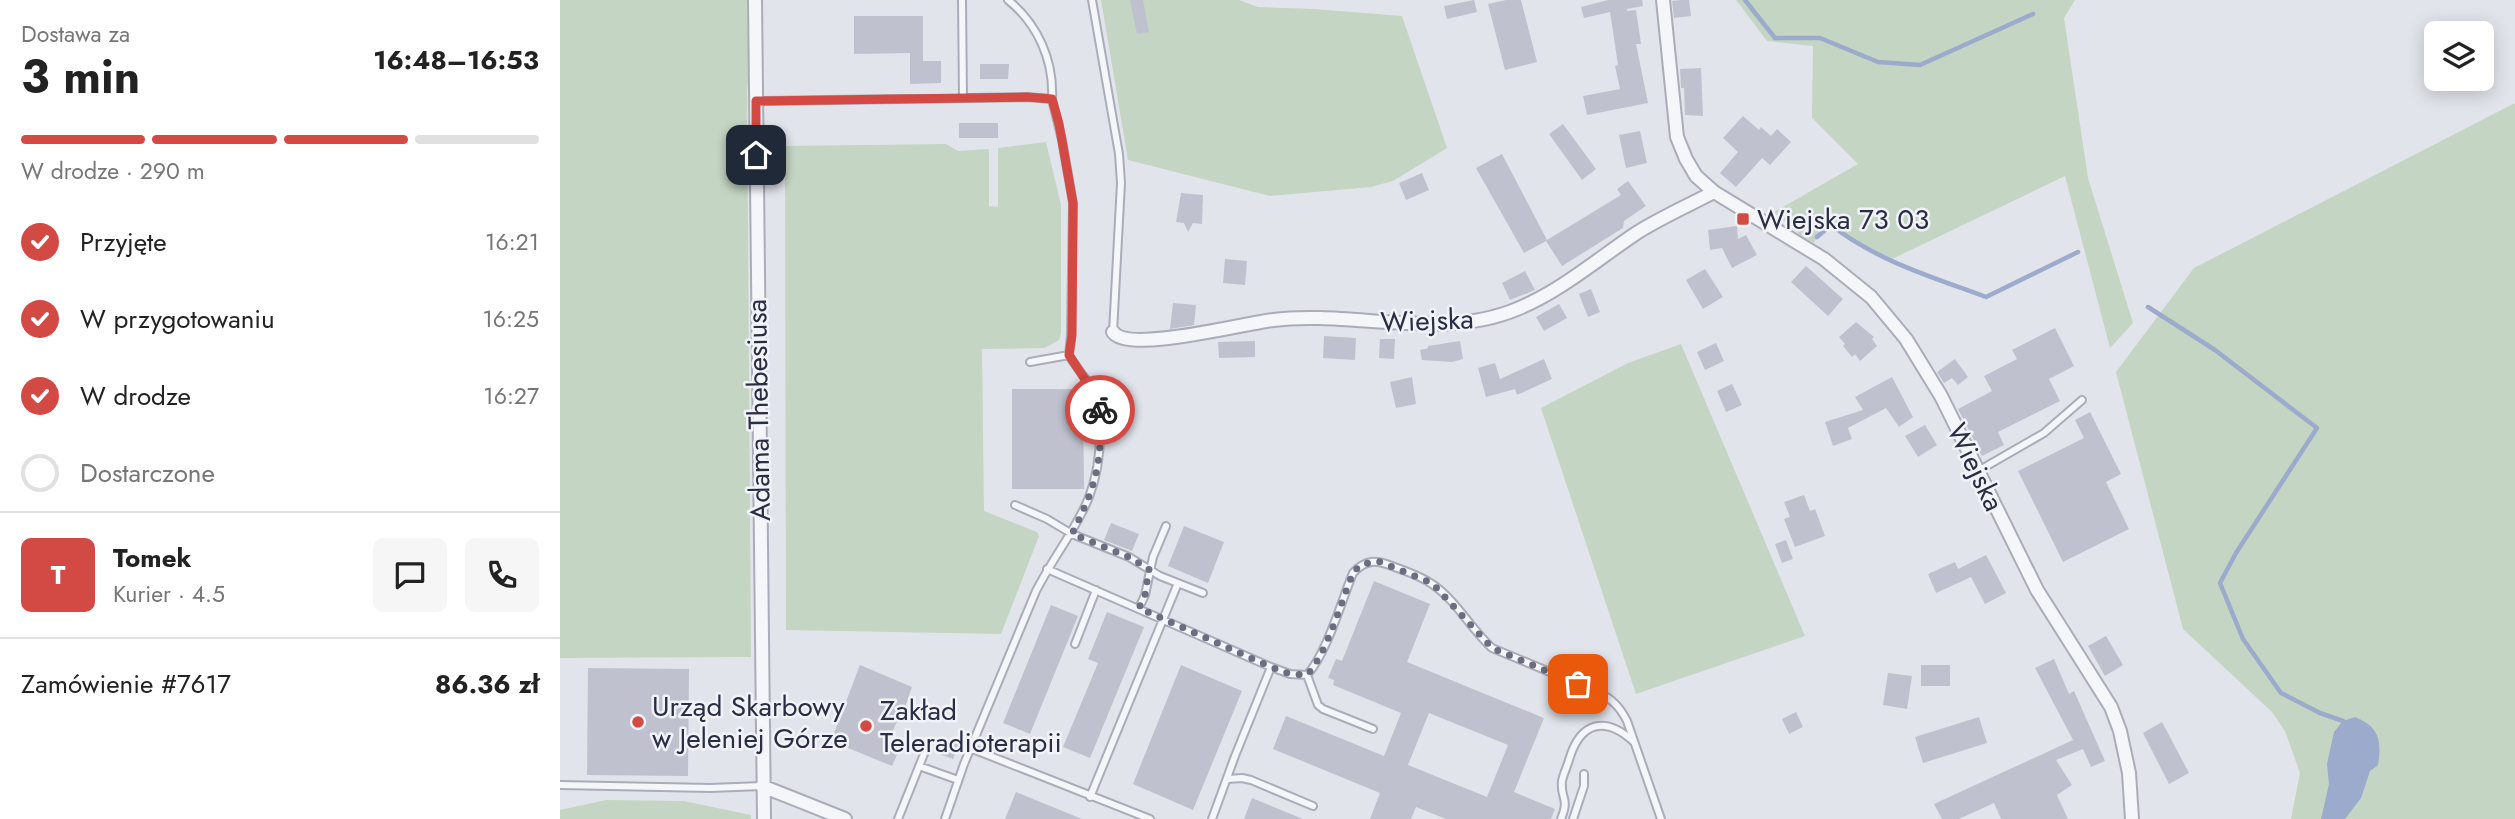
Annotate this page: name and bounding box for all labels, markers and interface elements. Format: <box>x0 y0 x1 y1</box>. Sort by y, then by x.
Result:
text: Dostawa za <box>21 17 130 51</box>
map controls <box>2424 21 2494 91</box>
button: layers <box>2424 21 2494 91</box>
text: 16:48–16:53 <box>373 41 539 79</box>
text: 3 min <box>21 44 140 110</box>
pin <box>726 125 786 185</box>
icon: home <box>737 136 775 174</box>
text: W drodze · 290 m <box>21 154 205 188</box>
place label: Wiejska 73 03 <box>1757 199 1929 240</box>
marker: Wiejska 73 03 <box>1735 211 1751 227</box>
icon: check <box>21 223 59 261</box>
text: Przyjęte <box>80 223 167 261</box>
text: 16:21 <box>485 225 539 259</box>
street label: Wiejska <box>1380 298 1474 343</box>
street label: Adama Thebesiusa <box>736 299 781 521</box>
icon: check <box>21 300 59 338</box>
text: W przygotowaniu <box>80 300 275 338</box>
text: 16:25 <box>482 302 539 336</box>
courier <box>1065 375 1135 445</box>
icon: check <box>21 377 59 415</box>
text: W drodze <box>80 377 191 415</box>
text: 16:27 <box>483 379 539 413</box>
icon: bike <box>1081 391 1119 429</box>
street label: Wiejska <box>1937 416 2014 518</box>
text: Dostarczone <box>80 454 215 492</box>
button: chat <box>373 538 447 612</box>
button: phone <box>465 538 539 612</box>
text: Tomek <box>113 539 192 577</box>
text: T <box>51 556 65 594</box>
text: Kurier · 4.5 <box>113 577 225 611</box>
pin <box>1548 654 1608 714</box>
text: Zamówienie #7617 <box>21 665 231 703</box>
text: 86.36 zł <box>435 665 539 703</box>
icon: bag <box>1559 665 1597 703</box>
place label: Urząd Skarbowy w Jeleniej Górze <box>652 686 848 759</box>
place label: Zakład Teleradioterapii <box>880 690 1062 763</box>
marker: Urząd Skarbowy w Jeleniej Górze <box>630 714 646 730</box>
marker: Zakład Teleradioterapii <box>858 718 874 734</box>

